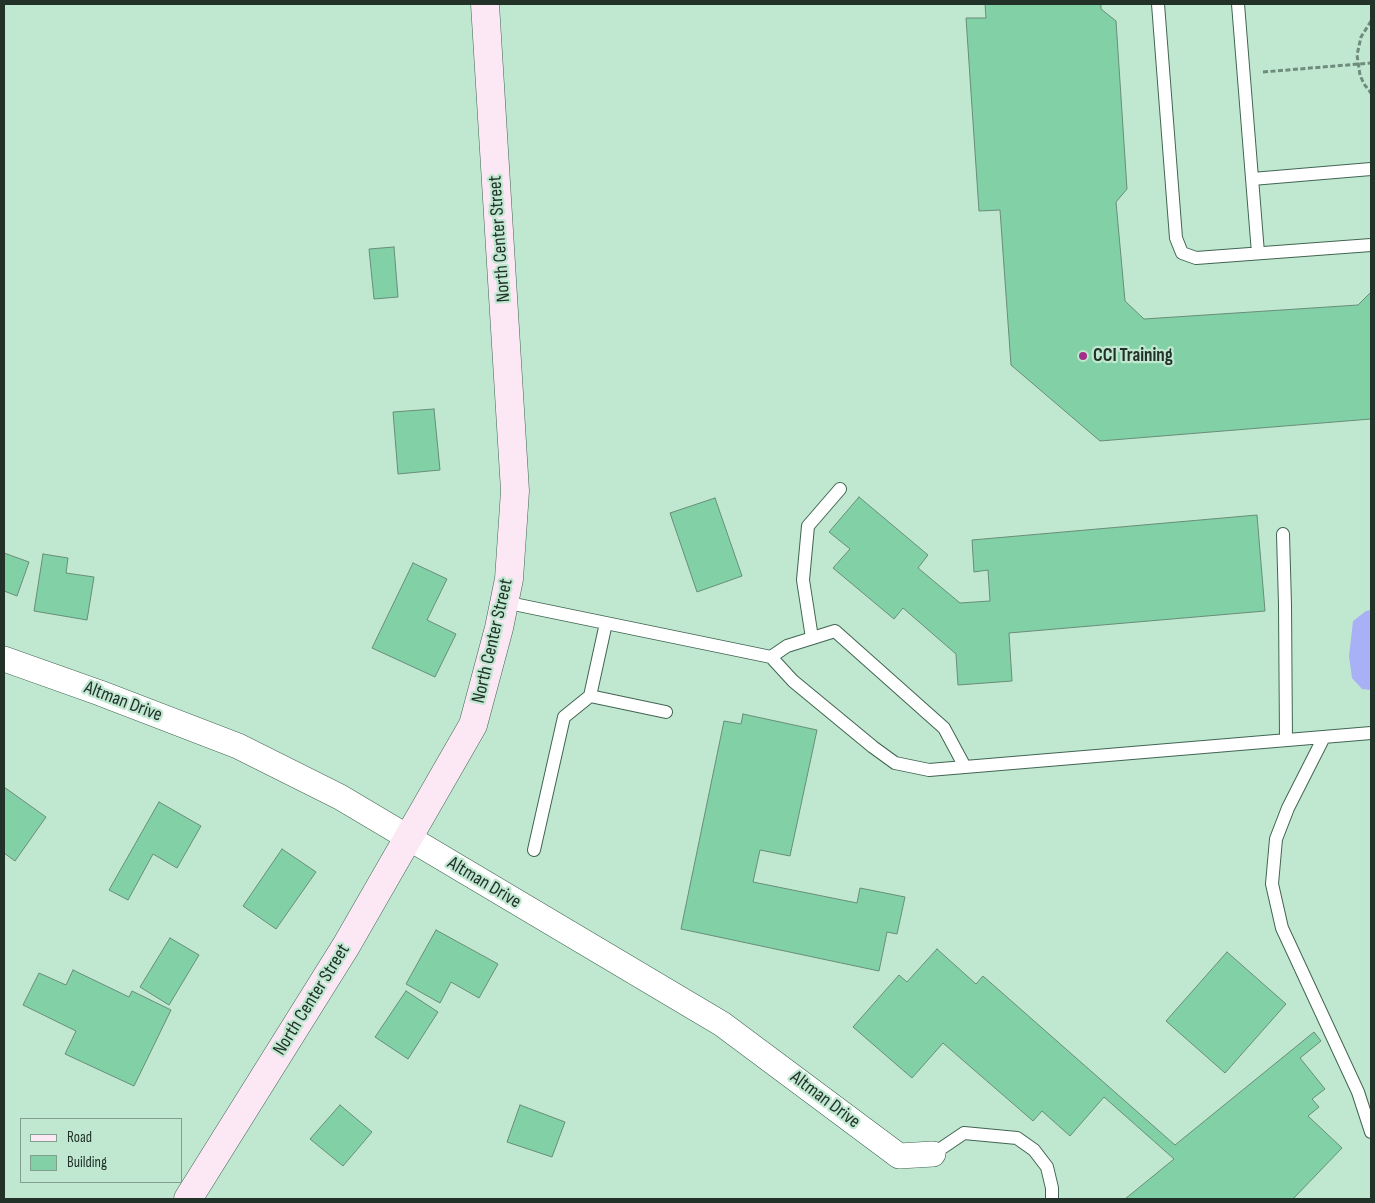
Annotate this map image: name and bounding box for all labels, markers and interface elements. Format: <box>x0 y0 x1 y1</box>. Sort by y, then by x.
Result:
street label: North Center Street <box>484 175 516 303</box>
place label: CCI Training <box>1093 345 1173 367</box>
marker: CCI Training <box>1077 350 1089 362</box>
street label: North Center Street <box>468 577 518 705</box>
street label: Altman Drive <box>81 677 165 727</box>
street label: Altman Drive <box>443 852 525 914</box>
street label: North Center Street <box>269 940 355 1060</box>
street label: Altman Drive <box>786 1066 864 1134</box>
legend <box>20 1118 182 1183</box>
text: Road <box>67 1128 92 1147</box>
text: Building <box>67 1153 107 1172</box>

